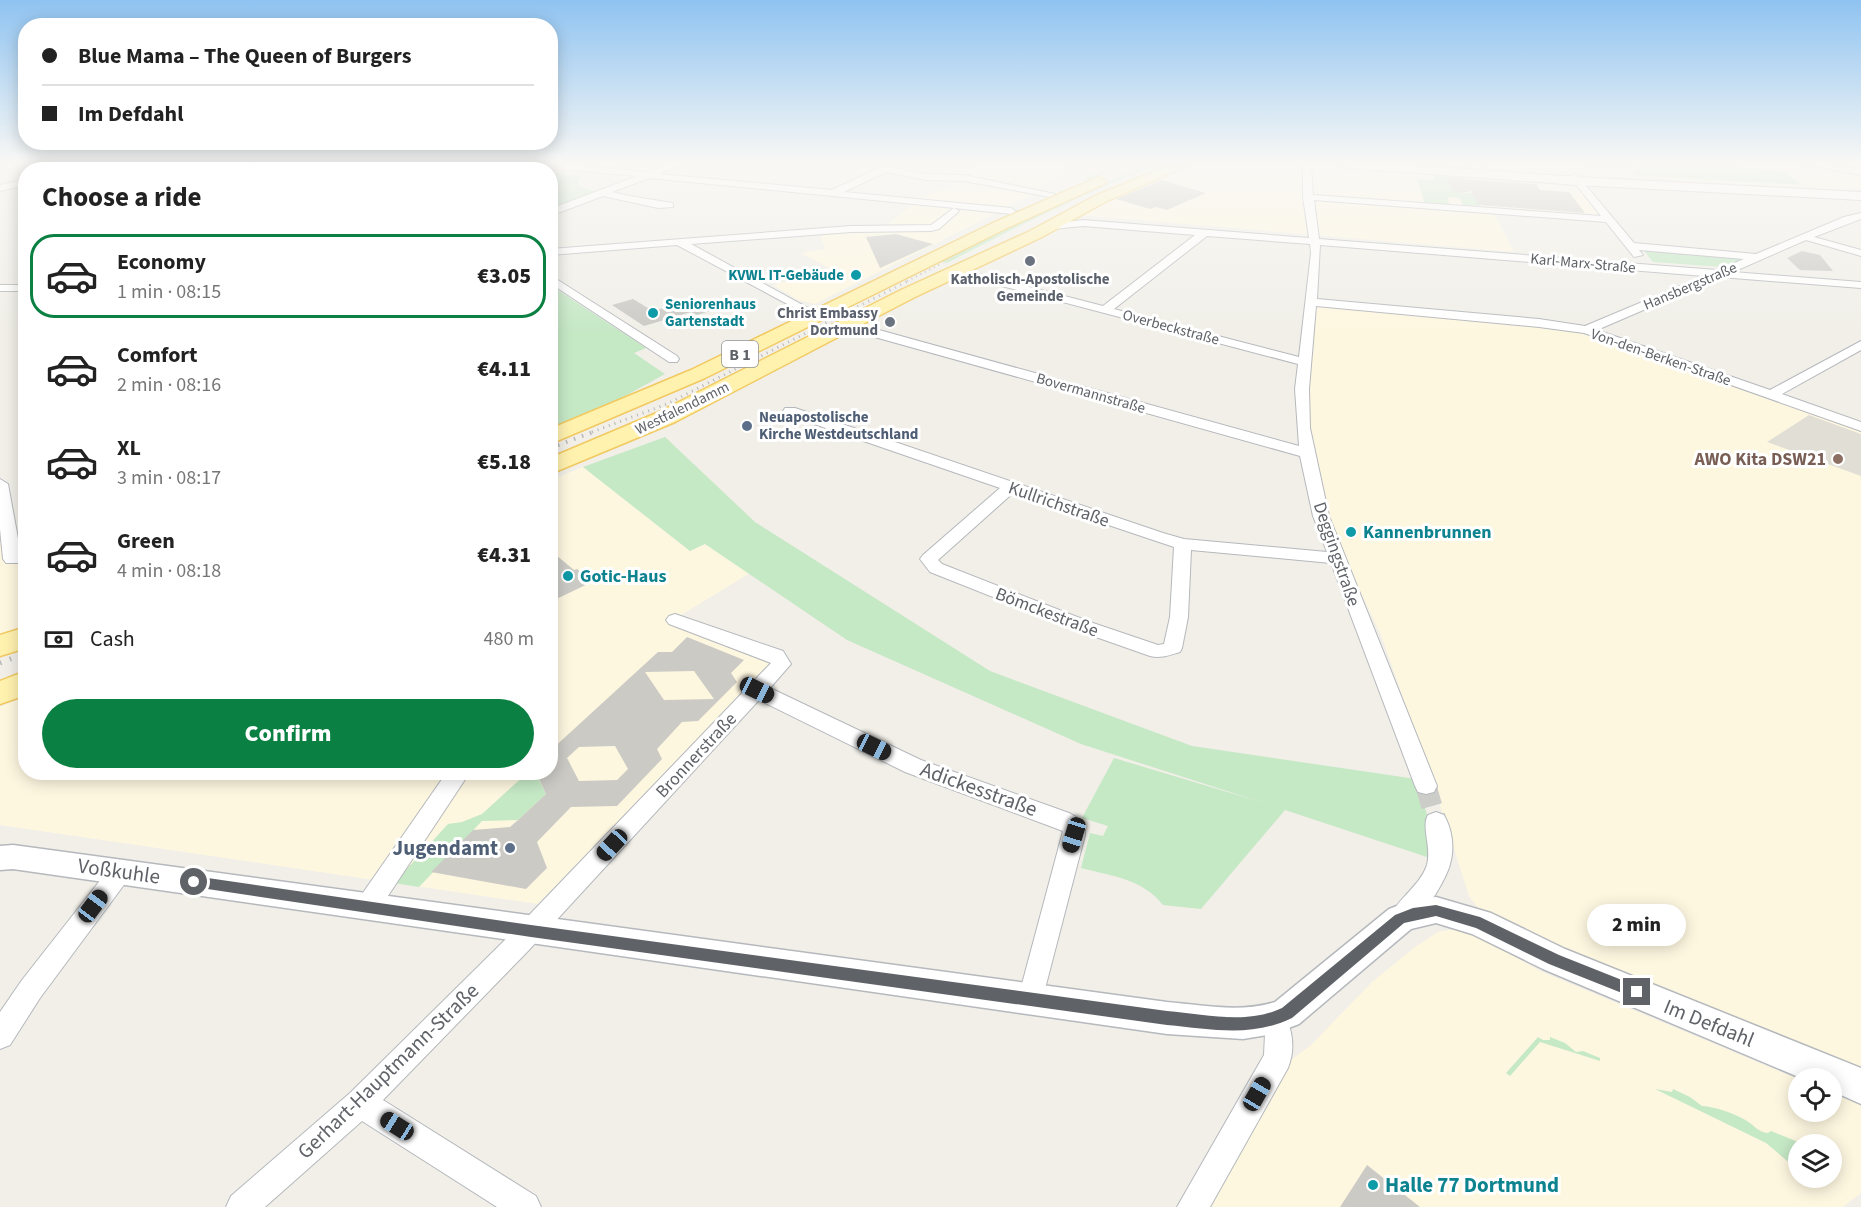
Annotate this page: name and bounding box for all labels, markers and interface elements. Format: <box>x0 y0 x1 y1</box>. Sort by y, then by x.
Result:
text: Blue Mama – The Queen of Burgers <box>78 40 411 72</box>
text: Im Defdahl <box>78 98 183 130</box>
text: Choose a ride <box>42 178 202 217</box>
text: Economy <box>117 246 206 278</box>
street label: Karl-Marx-Straße <box>1529 248 1637 279</box>
icon: car <box>45 249 99 303</box>
marker: Katholisch-Apostolische Gemeinde <box>1023 254 1037 268</box>
street label: Hansbergstraße <box>1640 257 1740 316</box>
text: €3.05 <box>477 260 531 292</box>
place label: KVWL IT-Gebäude <box>728 265 844 286</box>
marker: KVWL IT-Gebäude <box>849 268 863 282</box>
place label: Katholisch-Apostolische Gemeinde <box>950 269 1110 307</box>
text: 1 min · 08:15 <box>117 278 221 306</box>
place label: Seniorenhaus Gartenstadt <box>665 294 756 332</box>
place label: Christ Embassy Dortmund <box>777 303 878 341</box>
street label: Overbeckstraße <box>1120 305 1221 350</box>
marker: Seniorenhaus Gartenstadt <box>646 306 660 320</box>
marker: Christ Embassy Dortmund <box>883 315 897 329</box>
street label: Von-den-Berken-Straße <box>1588 324 1734 391</box>
text: Comfort <box>117 339 198 371</box>
road number: B 1 <box>722 341 758 367</box>
icon: car <box>45 342 99 396</box>
text: €4.11 <box>477 353 531 385</box>
street label: Bovermannstraße <box>1034 368 1148 419</box>
text: 2 min · 08:16 <box>117 371 221 399</box>
street label: Westfalendamm <box>632 377 733 440</box>
place label: Neuapostolische Kirche Westdeutschland <box>759 407 918 445</box>
marker: Neuapostolische Kirche Westdeutschland <box>740 419 754 433</box>
text: XL <box>117 432 141 464</box>
icon: car <box>45 435 99 489</box>
text: €5.18 <box>477 446 531 478</box>
place label: AWO Kita DSW21 <box>1693 447 1826 472</box>
marker: AWO Kita DSW21 <box>1831 452 1845 466</box>
text: 3 min · 08:17 <box>117 464 221 492</box>
street label: Kullrichstraße <box>1005 476 1113 533</box>
street label: Deggingstraße <box>1307 499 1366 610</box>
place label: Kannenbrunnen <box>1363 520 1492 545</box>
text: Green <box>117 525 175 557</box>
marker: Kannenbrunnen <box>1344 525 1358 539</box>
icon: car <box>45 528 99 582</box>
text: €4.31 <box>477 539 531 571</box>
text: 4 min · 08:18 <box>117 557 221 585</box>
place label: Gotic-Haus <box>580 564 666 589</box>
marker: Gotic-Haus <box>561 569 575 583</box>
street label: Bömckestraße <box>992 581 1102 644</box>
icon: cash <box>42 623 75 656</box>
text: Cash <box>90 623 135 655</box>
text: 480 m <box>484 625 534 653</box>
car <box>737 674 777 706</box>
button: Confirm <box>42 699 534 768</box>
street label: Bronnerstraße <box>650 707 743 804</box>
car <box>854 731 894 763</box>
street label: Adickesstraße <box>916 754 1042 824</box>
car <box>1060 815 1088 855</box>
car <box>593 826 631 864</box>
place label: Jugendamt <box>393 833 498 863</box>
marker: Jugendamt <box>503 841 517 855</box>
street label: Voßkuhle <box>76 850 162 892</box>
route start <box>180 868 207 895</box>
car <box>75 886 111 926</box>
callout: 2 min <box>1588 905 1686 947</box>
text: 2 min <box>1612 911 1661 939</box>
street label: Gerhart-Hauptmann-Straße <box>291 976 485 1166</box>
route end <box>1623 978 1650 1005</box>
street label: Im Defdahl <box>1659 991 1759 1055</box>
map controls <box>1788 1068 1842 1188</box>
button: locate <box>1788 1068 1842 1122</box>
car <box>1240 1074 1274 1114</box>
car <box>377 1109 417 1143</box>
button: layers <box>1788 1134 1842 1188</box>
place label: Halle 77 Dortmund <box>1385 1170 1559 1200</box>
marker: Halle 77 Dortmund <box>1366 1178 1380 1192</box>

